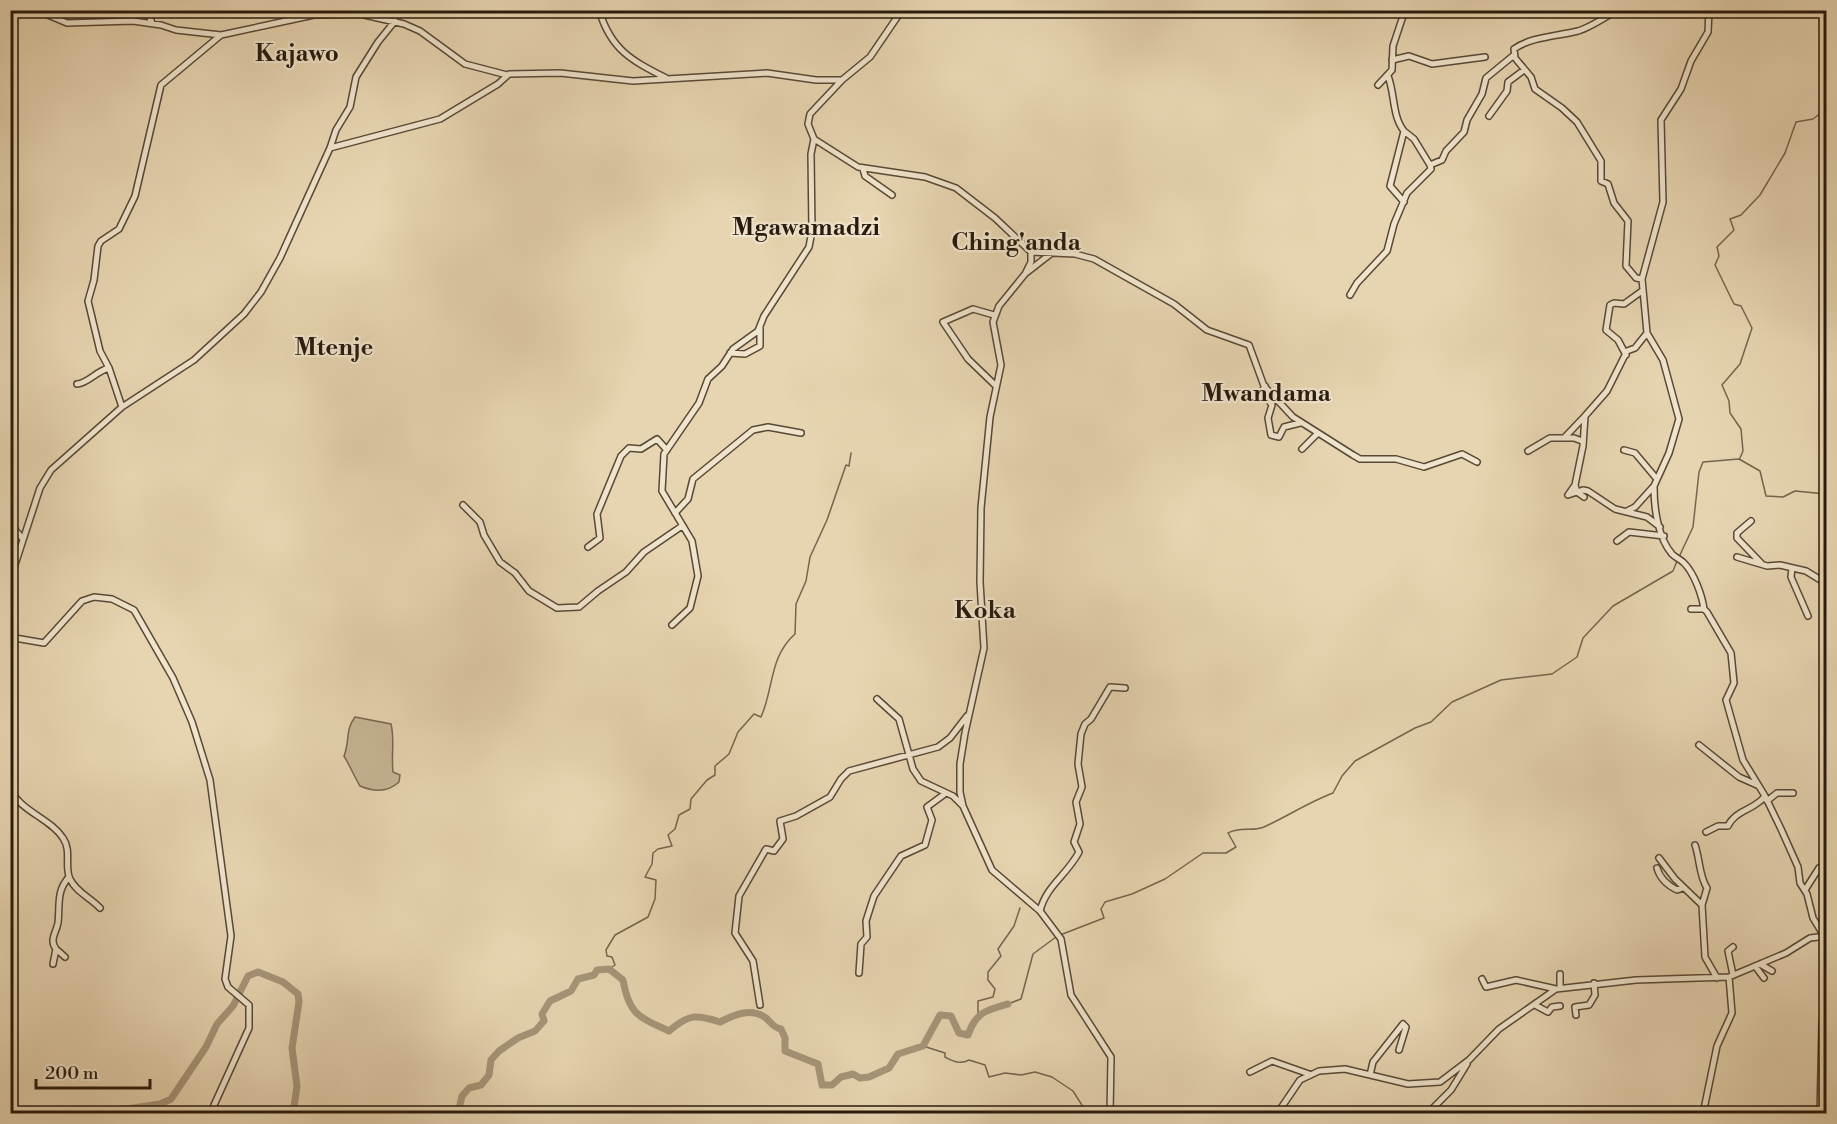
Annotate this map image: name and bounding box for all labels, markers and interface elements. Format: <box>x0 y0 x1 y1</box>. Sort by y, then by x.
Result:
district label: Kajawo <box>255 39 339 69</box>
district label: Mgawamadzi <box>732 213 880 243</box>
district label: Ching'anda <box>951 228 1082 258</box>
district label: Mtenje <box>295 333 374 363</box>
district label: Mwandama <box>1201 379 1332 409</box>
district label: Koka <box>954 596 1017 626</box>
scale bar <box>36 1052 150 1090</box>
text: 200 m <box>45 1062 99 1085</box>

